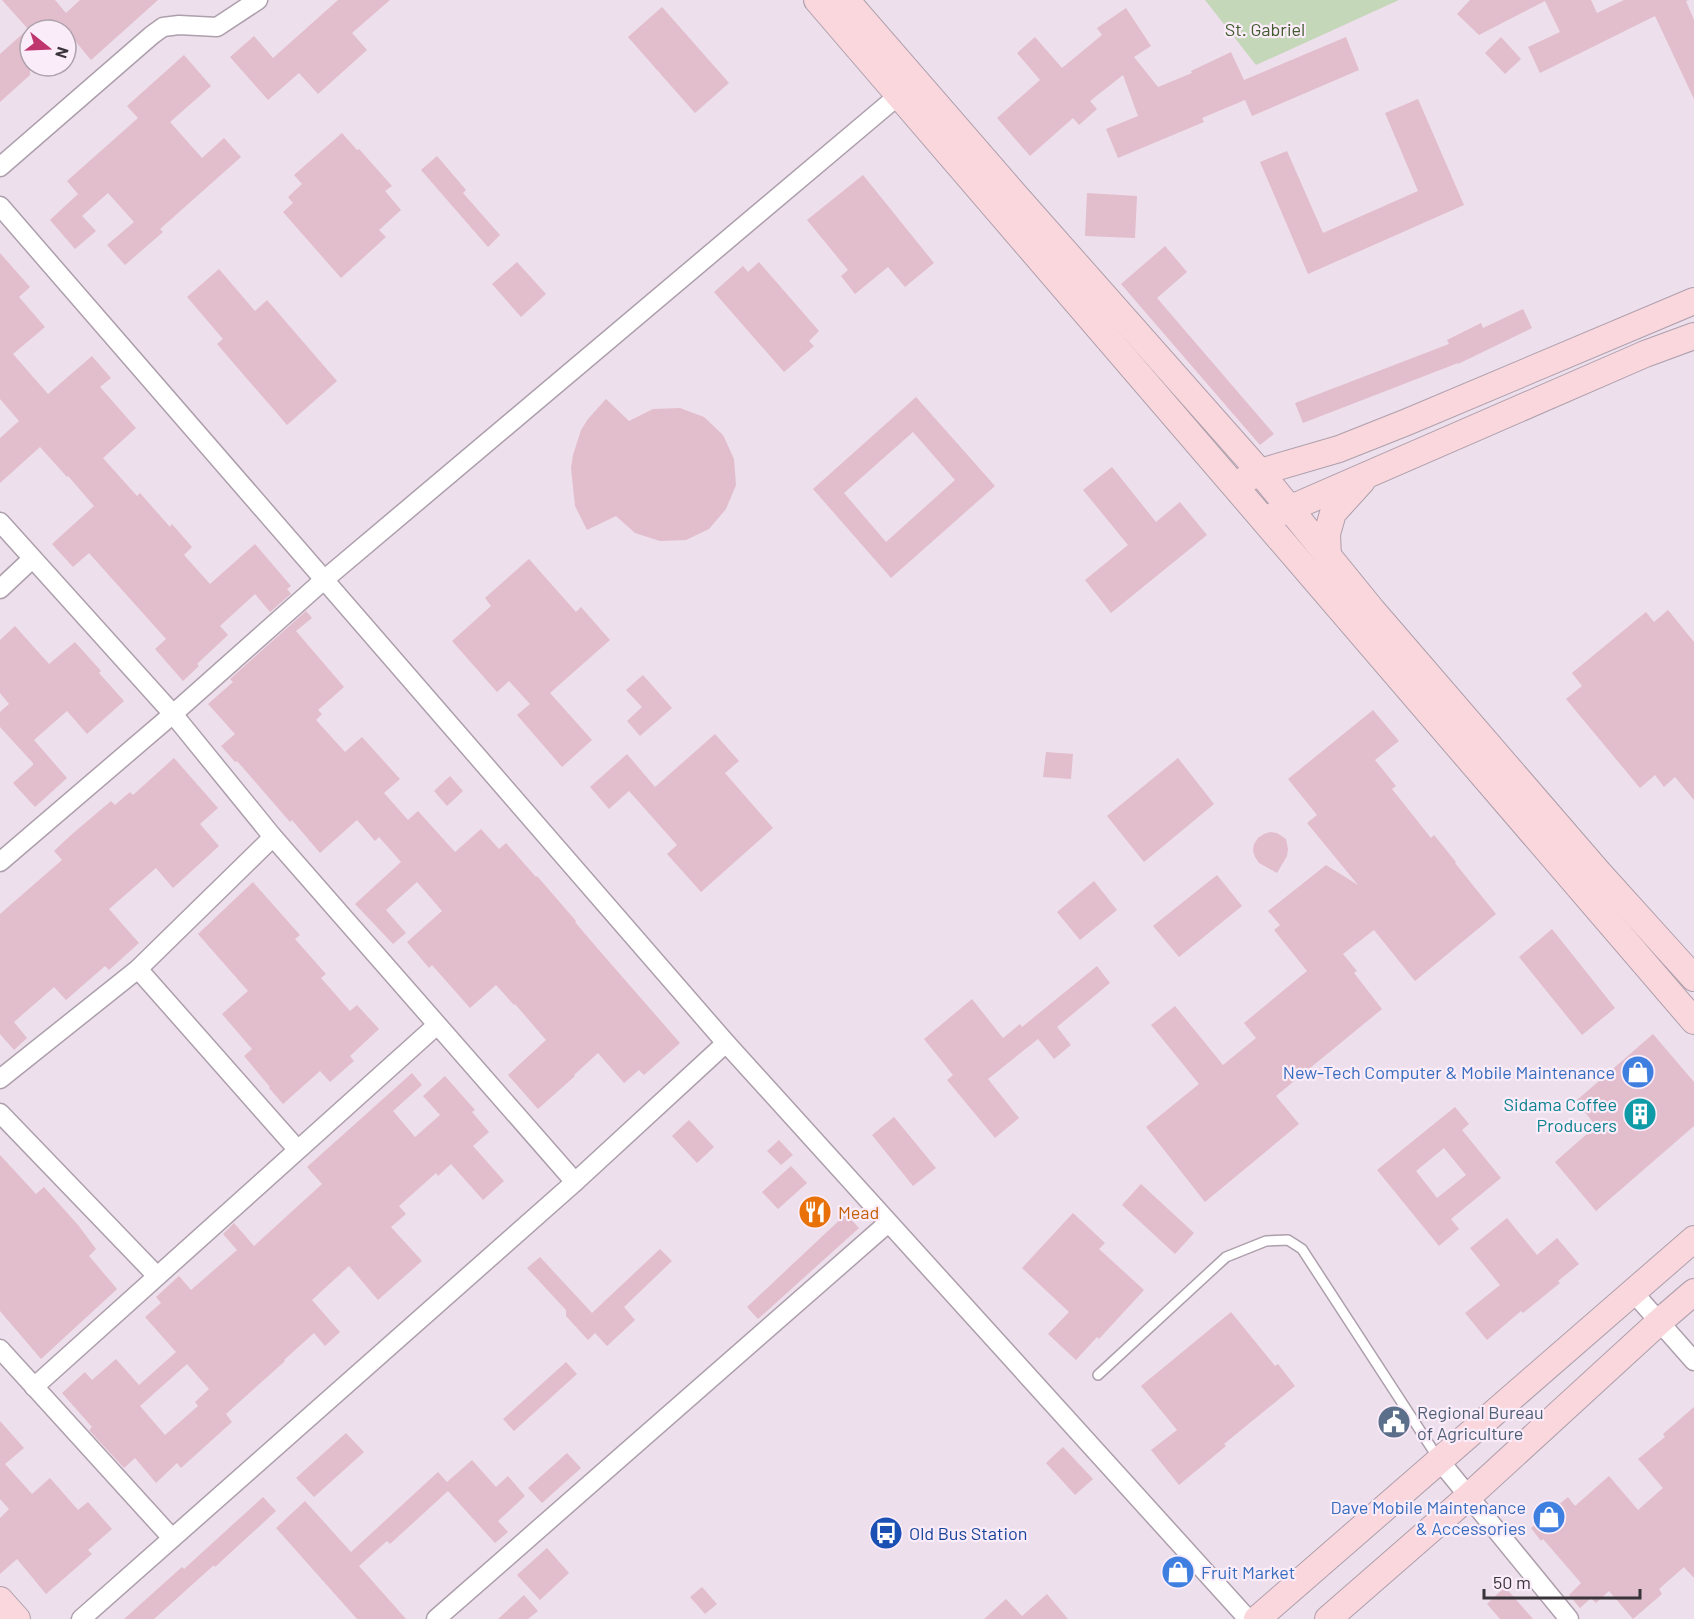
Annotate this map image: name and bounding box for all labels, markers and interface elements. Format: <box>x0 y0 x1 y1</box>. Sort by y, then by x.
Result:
north arrow <box>18 18 78 78</box>
park label: St. Gabriel <box>1225 18 1305 40</box>
text: N <box>52 45 73 61</box>
shop icon: New-Tech Computer & Mobile Maintenance <box>1620 1054 1656 1090</box>
place label: New-Tech Computer & Mobile Maintenance <box>1283 1061 1615 1083</box>
place label: Sidama Coffee Producers <box>1503 1093 1617 1136</box>
building icon: Sidama Coffee Producers <box>1622 1096 1658 1132</box>
restaurant icon: Mead <box>797 1194 833 1230</box>
place label: Mead <box>838 1201 879 1223</box>
place label: Regional Bureau of Agriculture <box>1417 1401 1544 1444</box>
public building icon: Regional Bureau of Agriculture <box>1376 1404 1412 1440</box>
place label: Dave Mobile Maintenance & Accessories <box>1330 1496 1526 1539</box>
shop icon: Dave Mobile Maintenance & Accessories <box>1531 1499 1567 1535</box>
bus stop icon: Old Bus Station <box>868 1515 904 1551</box>
place label: Old Bus Station <box>909 1522 1028 1544</box>
shop icon: Fruit Market <box>1160 1554 1196 1590</box>
place label: Fruit Market <box>1201 1561 1295 1583</box>
scale bar <box>1484 1562 1640 1600</box>
text: 50 m <box>1493 1571 1531 1593</box>

